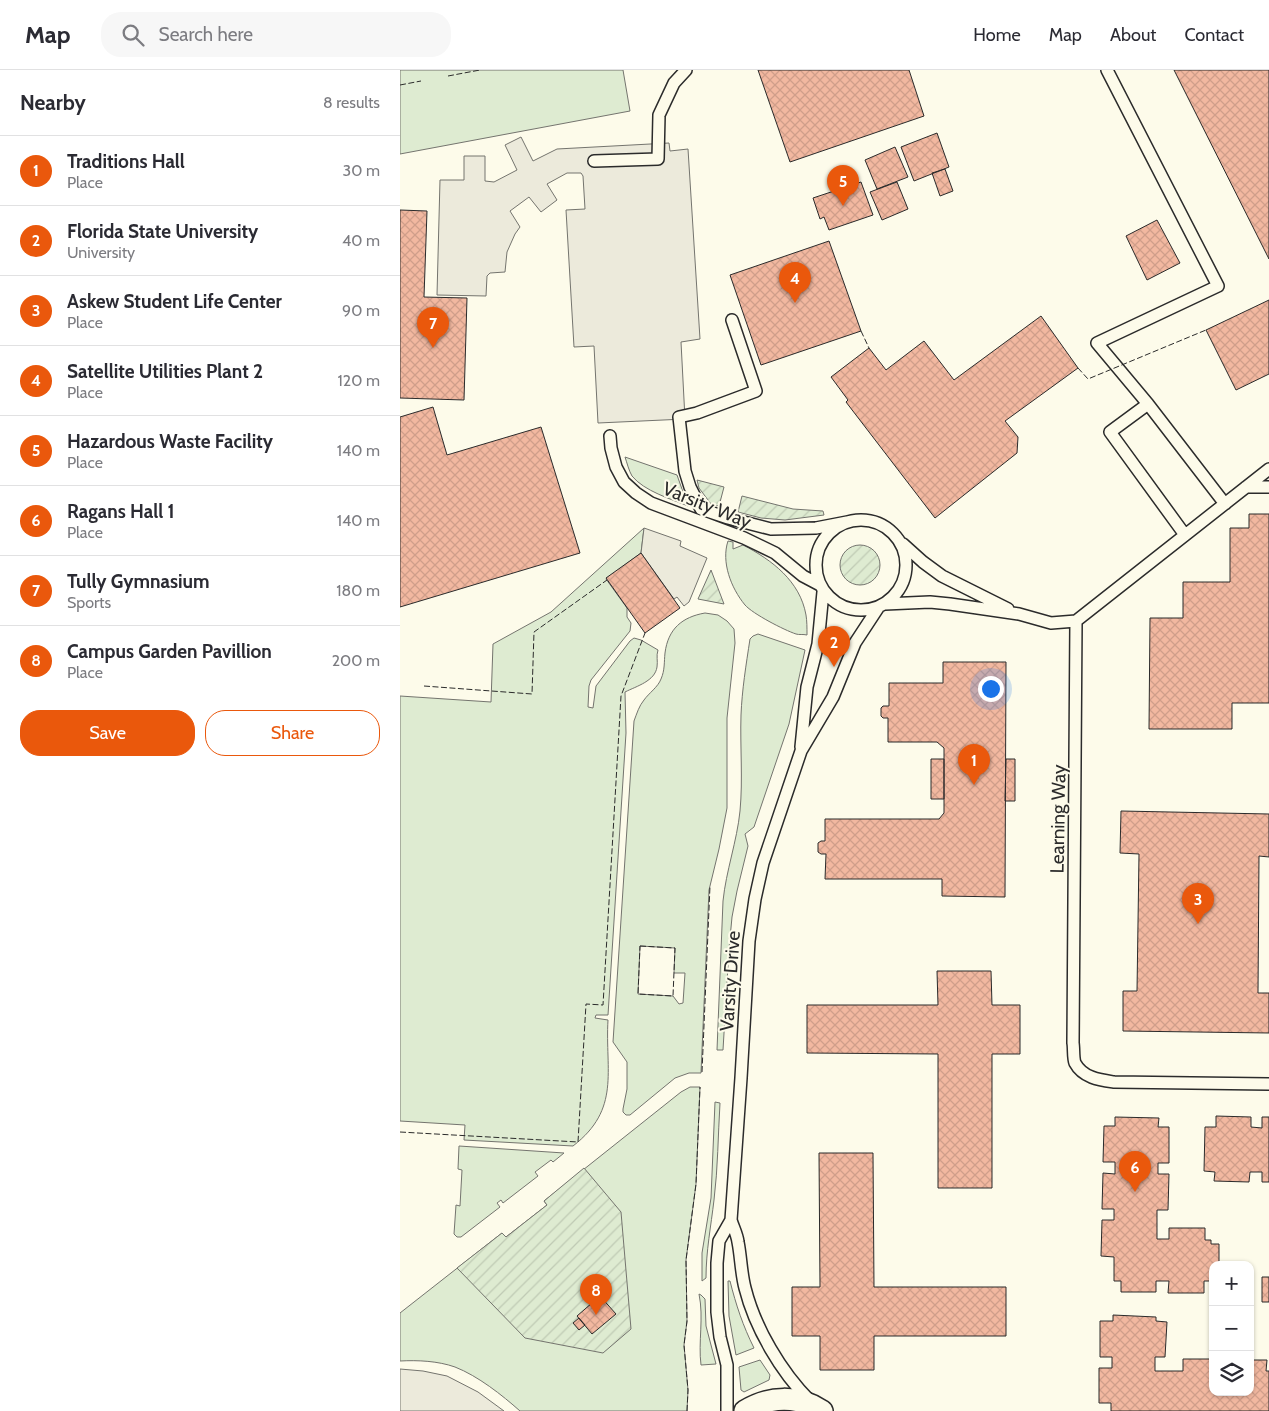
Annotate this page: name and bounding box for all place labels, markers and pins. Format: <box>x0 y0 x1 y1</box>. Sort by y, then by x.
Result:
pin: 5 <box>827 165 859 206</box>
pin: 4 <box>779 262 811 303</box>
pin: 7 <box>417 307 449 348</box>
pin: 2 <box>818 626 850 667</box>
pin: 1 <box>958 744 990 785</box>
pin: 3 <box>1182 883 1214 924</box>
pin: 6 <box>1119 1151 1151 1192</box>
pin: 8 <box>580 1274 612 1315</box>

